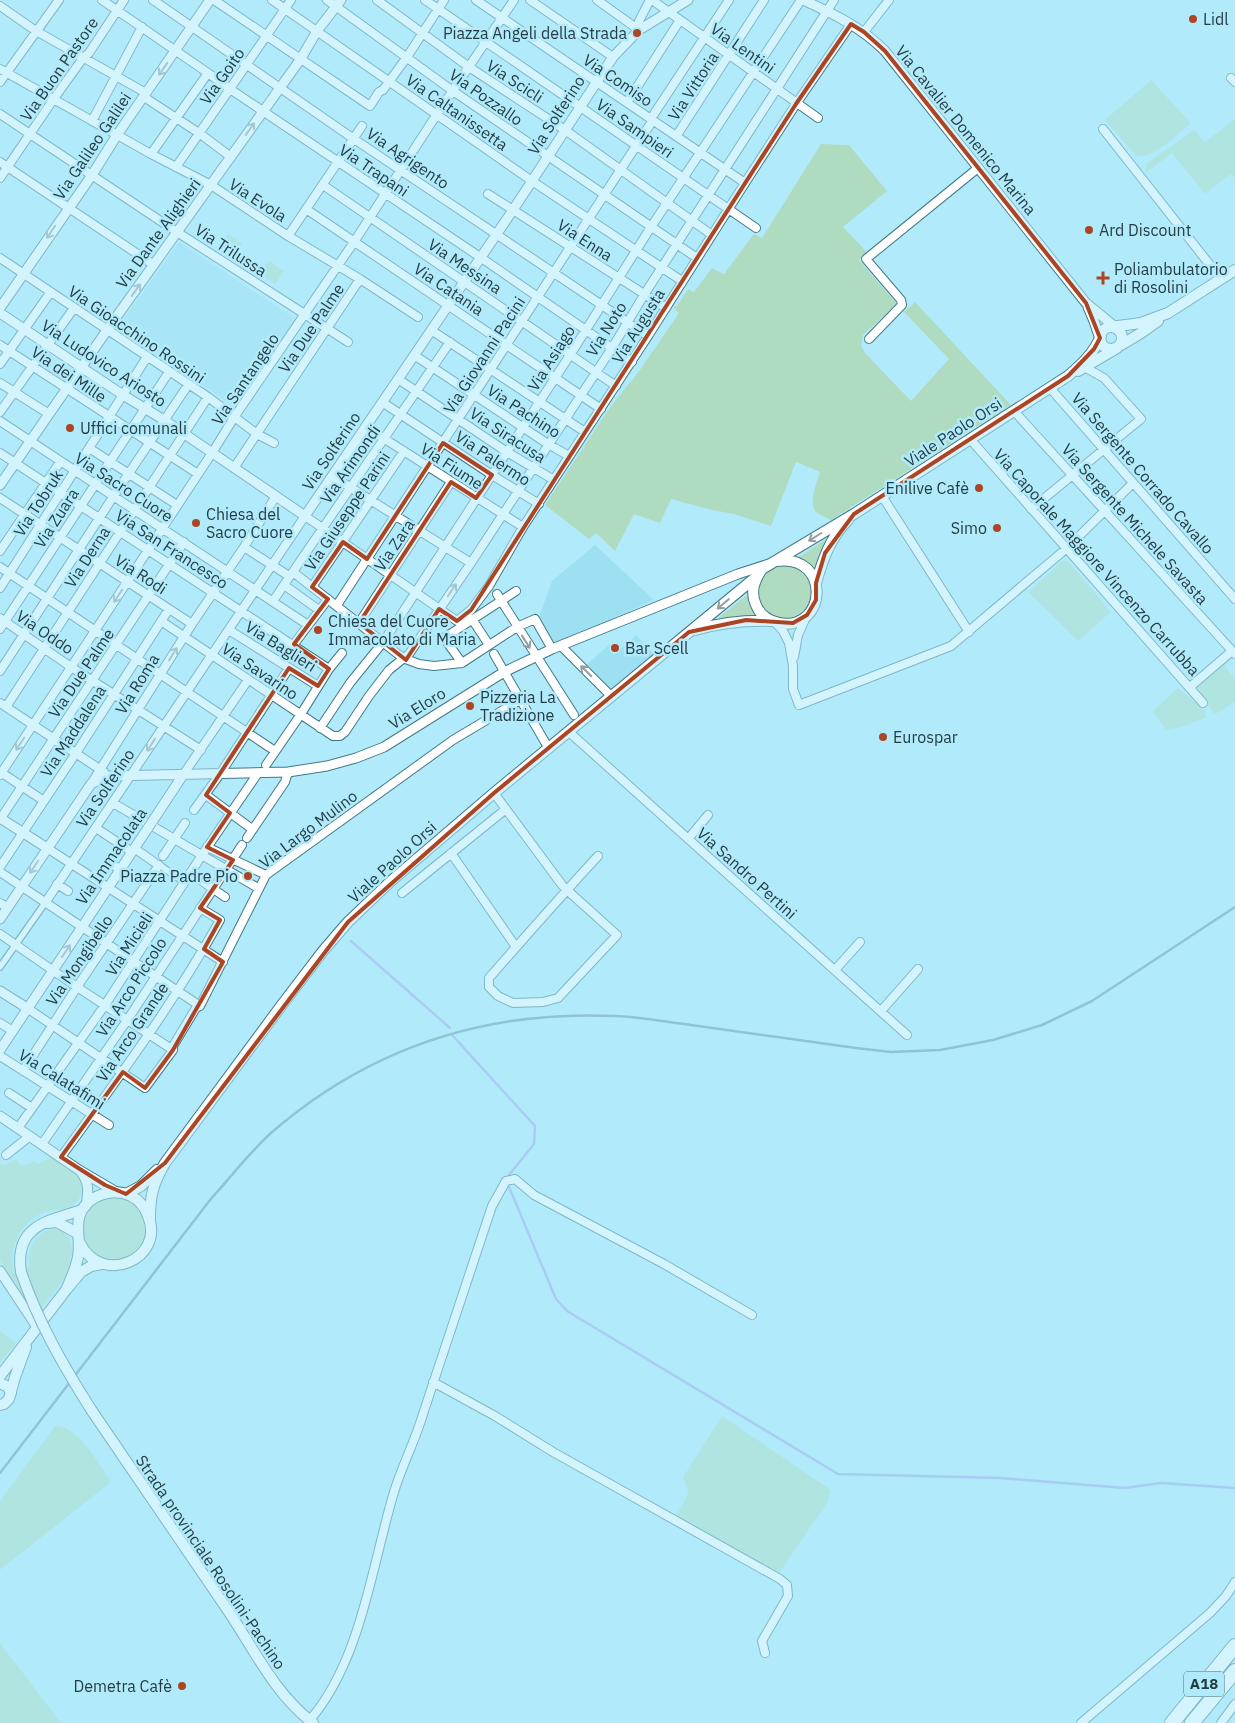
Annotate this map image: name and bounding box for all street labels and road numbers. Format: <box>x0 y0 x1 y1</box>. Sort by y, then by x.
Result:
street label: Via Buon Pastore <box>16 13 102 125</box>
street label: Via Lentini <box>707 18 779 78</box>
street label: Via Cavalier Domenico Marina <box>891 41 1041 219</box>
street label: Via Goito <box>195 44 249 108</box>
street label: Via Vittoria <box>663 47 723 124</box>
street label: Via Comiso <box>579 49 657 111</box>
street label: Via Scicli <box>483 55 547 107</box>
street label: Via Pozzallo <box>445 64 527 130</box>
street label: Via Caltanissetta <box>402 69 512 155</box>
street label: Via Solferino <box>523 72 589 158</box>
street label: Via Galileo Galilei <box>49 89 135 203</box>
street label: Via Sampieri <box>592 94 678 162</box>
street label: Via Agrigento <box>363 123 453 193</box>
street label: Via Trapani <box>335 139 413 201</box>
street label: Via Dante Alighieri <box>111 174 205 292</box>
street label: Via Evola <box>225 174 291 226</box>
street label: Via Enna <box>554 215 617 266</box>
street label: Via Trilussa <box>191 219 271 281</box>
street label: Via Messina <box>424 234 506 298</box>
street label: Via Catania <box>410 258 488 320</box>
street label: Via Due Palme <box>274 279 348 377</box>
street label: Via Gioacchino Rossini <box>65 281 209 387</box>
street label: Via Augusta <box>607 284 669 367</box>
street label: Via Giovanni Pacini <box>439 293 529 417</box>
street label: Via Noto <box>581 298 631 360</box>
street label: Via Ludovico Ariosto <box>38 315 170 411</box>
street label: Via Asiago <box>523 321 579 395</box>
street label: Via Santangelo <box>207 329 283 429</box>
street label: Via dei Mille <box>28 342 111 407</box>
street label: Via Pachino <box>484 380 564 442</box>
street label: Via Sergente Corrado Cavallo <box>1067 388 1219 558</box>
street label: Viale Paolo Orsi <box>900 393 1006 471</box>
street label: Via Siracusa <box>466 403 550 467</box>
street label: Via Solferino <box>297 408 365 494</box>
street label: Via Arimondi <box>316 421 384 507</box>
street label: Via Palermo <box>451 426 535 490</box>
street label: Via Fiume <box>417 438 487 494</box>
street label: Via Sergente Michele Savasta <box>1057 439 1213 609</box>
street label: Via Caporale Maggiore Vincenzo Carrubba <box>990 444 1205 680</box>
street label: Via Sacro Cuore <box>71 448 177 526</box>
street label: Via Giuseppe Parini <box>300 448 394 574</box>
street label: Via Tobruk <box>9 465 67 540</box>
street label: Via Zuara <box>29 484 83 552</box>
street label: Via San Francesco <box>112 505 232 593</box>
street label: Via Zara <box>369 515 419 575</box>
street label: Via Derna <box>60 522 114 591</box>
street label: Via Rodi <box>111 550 171 598</box>
street label: Via Oddo <box>12 606 78 658</box>
street label: Via Baglieri <box>242 616 320 676</box>
street label: Via Due Palme <box>44 624 118 722</box>
street label: Via Savarino <box>218 638 302 704</box>
street label: Via Roma <box>111 650 164 718</box>
street label: Via Maddalena <box>36 681 110 781</box>
street label: Via Eloro <box>385 683 449 733</box>
street label: Via Solferino <box>71 745 139 831</box>
street label: Via Largo Mulino <box>255 786 361 872</box>
street label: Via Immacolata <box>71 803 151 908</box>
street label: Viale Paolo Orsi <box>344 817 440 907</box>
street label: Via Sandro Pertini <box>693 823 801 923</box>
street label: Via Micieli <box>101 908 157 980</box>
street label: Via Mongibello <box>41 911 117 1009</box>
street label: Via Arco Piccolo <box>91 933 171 1041</box>
street label: Via Arco Grande <box>91 978 173 1085</box>
street label: Via Calatafimi <box>15 1044 109 1114</box>
street label: Strada provinciale Rosolini-Pachino <box>132 1451 290 1673</box>
road number: A18 <box>1184 1672 1224 1696</box>

